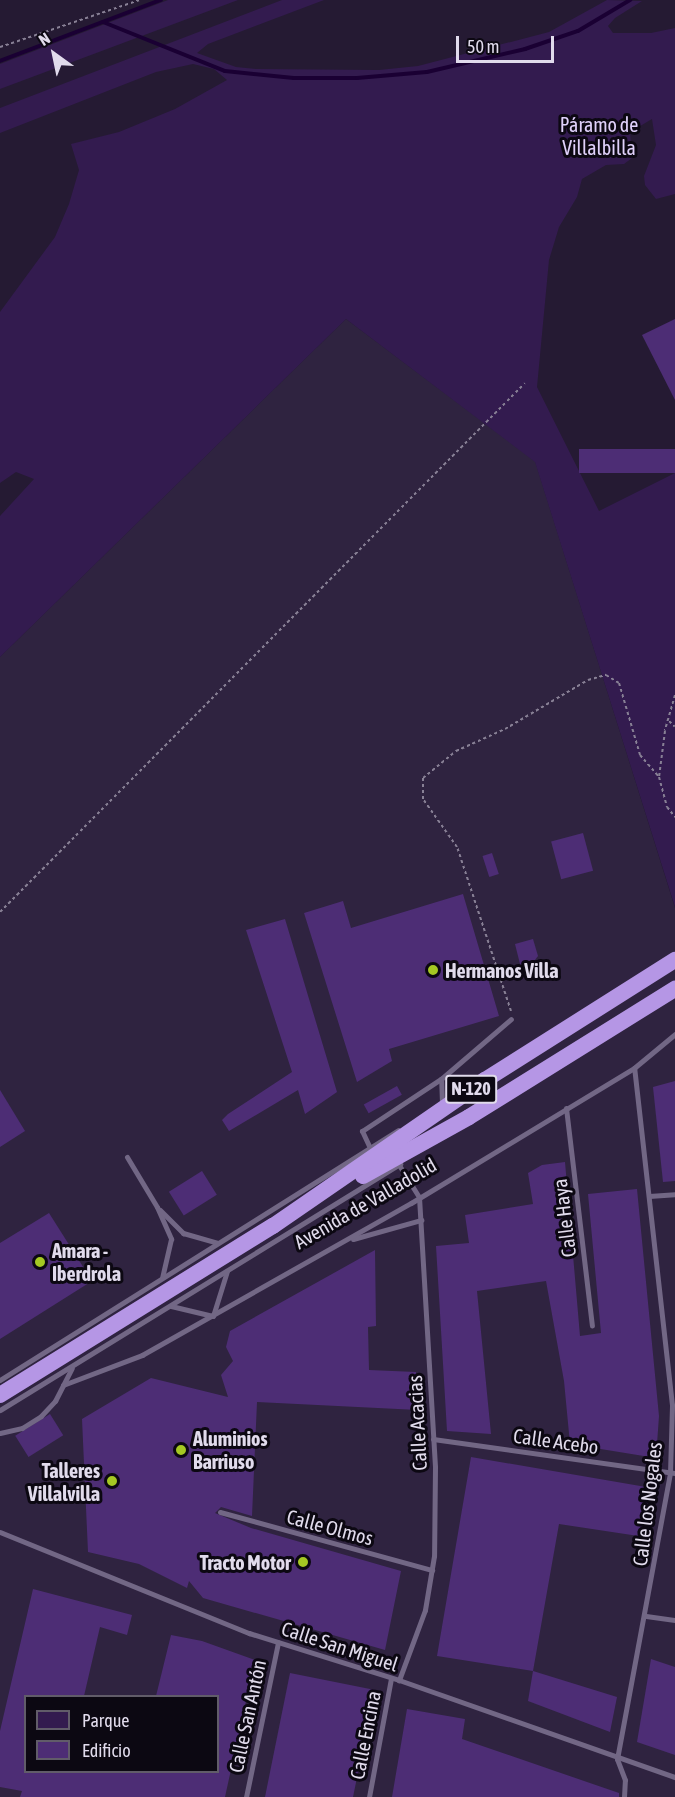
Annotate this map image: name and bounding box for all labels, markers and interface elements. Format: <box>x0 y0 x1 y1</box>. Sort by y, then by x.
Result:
north arrow <box>24 24 84 84</box>
scale bar <box>459 24 556 62</box>
text: N <box>35 29 53 49</box>
text: 50 m <box>467 36 499 57</box>
park label: Páramo de Villalbilla <box>560 112 638 159</box>
place label: Hermanos Villa <box>445 958 558 982</box>
marker: Hermanos Villa <box>426 963 440 977</box>
road number: N-120 <box>444 1074 498 1104</box>
street label: Avenida de Valladolid <box>289 1152 441 1254</box>
street label: Calle Haya <box>547 1177 581 1259</box>
place label: Amara - Iberdrola <box>52 1238 121 1285</box>
marker: Amara - Iberdrola <box>33 1255 47 1269</box>
street label: Calle Acacias <box>403 1375 431 1471</box>
street label: Calle Acebo <box>512 1423 600 1459</box>
place label: Aluminios Barriuso <box>193 1426 268 1473</box>
street label: Calle los Nogales <box>627 1441 667 1567</box>
marker: Aluminios Barriuso <box>174 1443 188 1457</box>
place label: Talleres Villalvilla <box>28 1458 100 1505</box>
marker: Talleres Villalvilla <box>105 1474 119 1488</box>
street label: Calle Olmos <box>284 1504 376 1550</box>
place label: Tracto Motor <box>200 1550 291 1574</box>
marker: Tracto Motor <box>296 1555 310 1569</box>
street label: Calle San Miguel <box>279 1616 401 1676</box>
street label: Calle San Antón <box>223 1657 271 1775</box>
street label: Calle Encina <box>345 1689 385 1781</box>
legend <box>24 1695 219 1773</box>
text: Parque <box>82 1710 130 1731</box>
text: Edificio <box>82 1740 131 1761</box>

